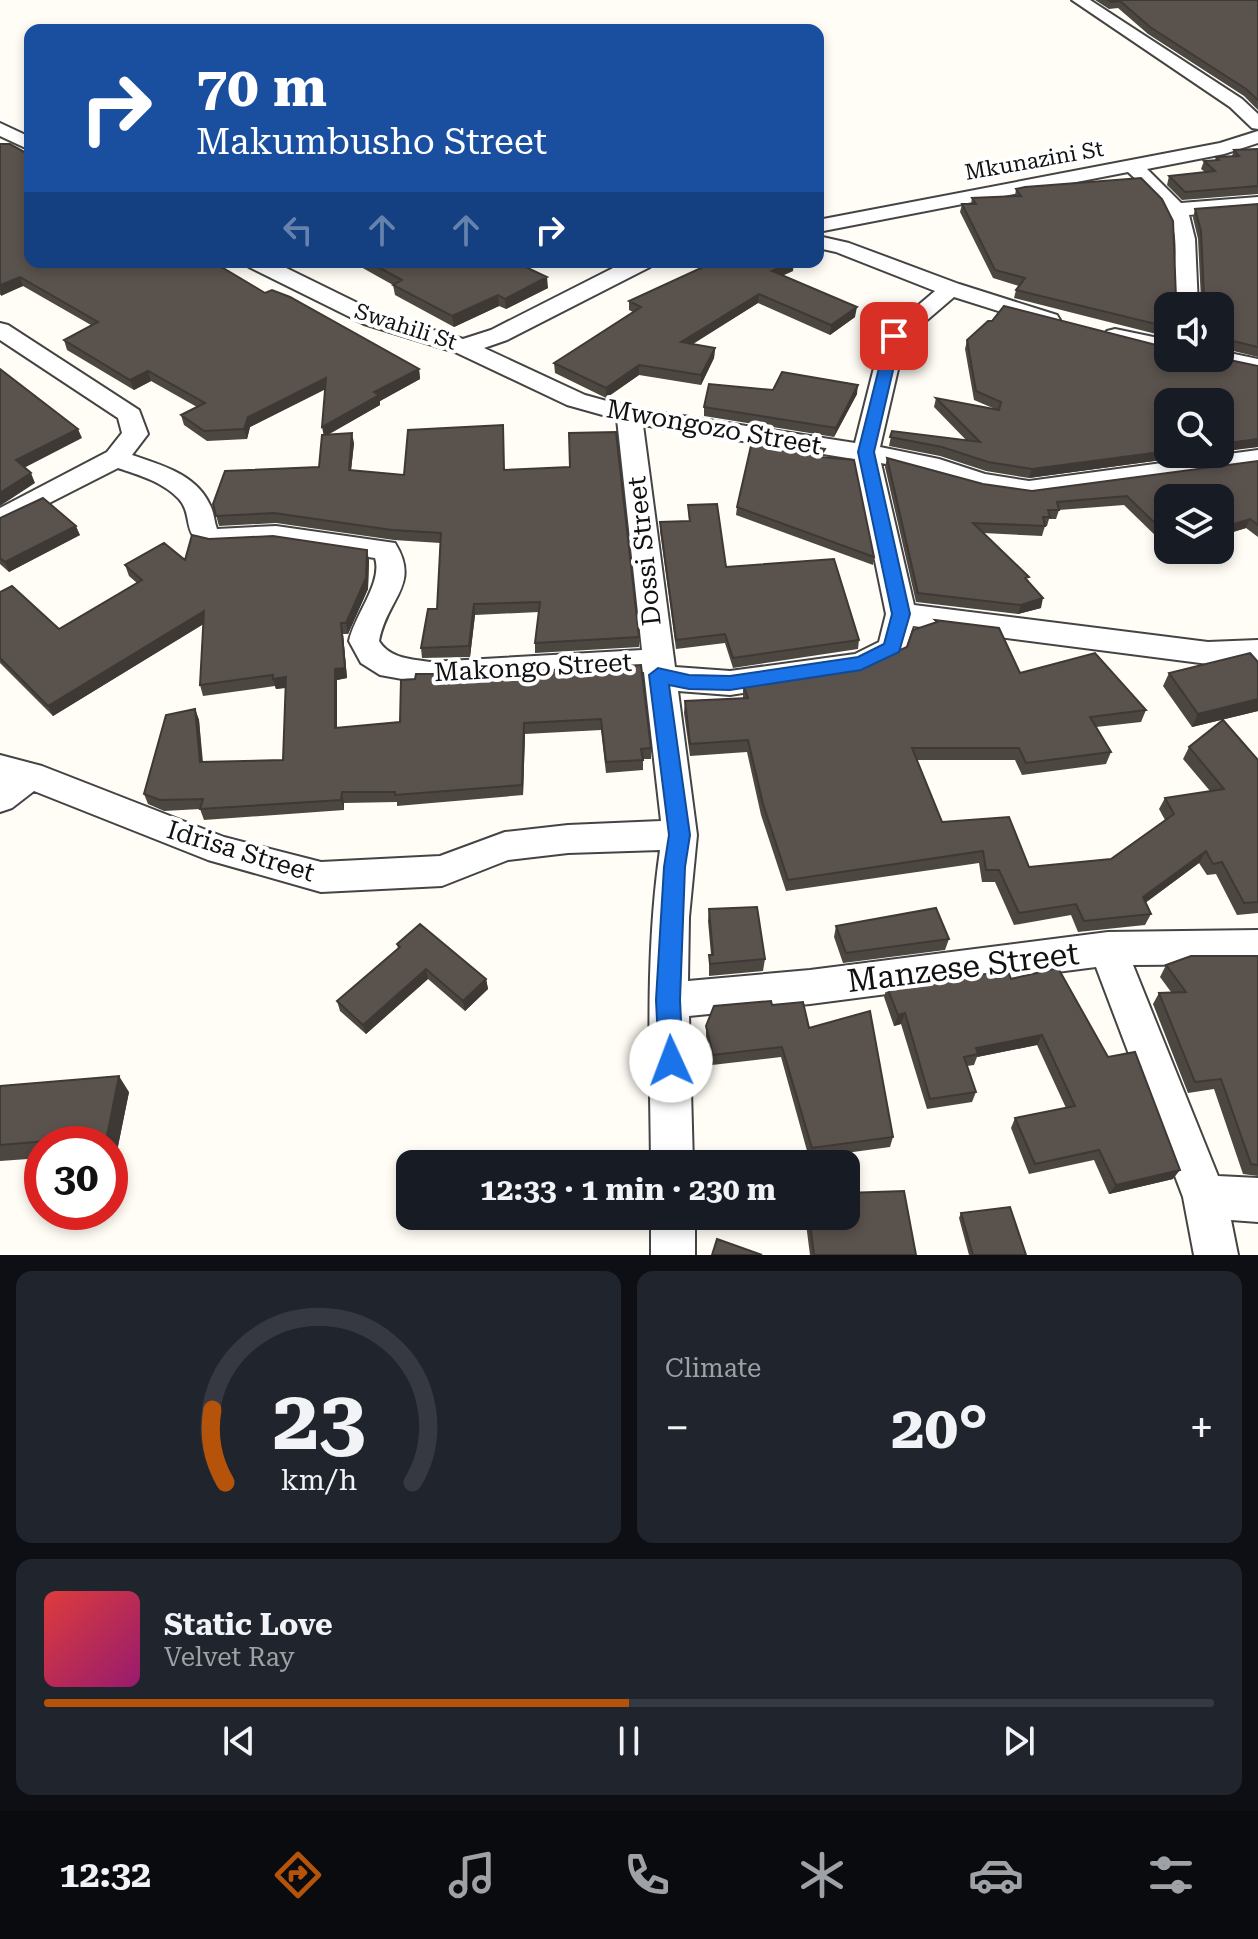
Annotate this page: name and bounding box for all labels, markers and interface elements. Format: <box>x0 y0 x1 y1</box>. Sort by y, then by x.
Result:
text: 70 m <box>196 54 327 120</box>
icon: right <box>64 56 168 160</box>
text: Makumbusho Street <box>196 121 547 163</box>
street label: Mkunazini St <box>963 136 1105 185</box>
icon: left <box>276 208 320 252</box>
icon: ahead <box>360 208 404 252</box>
icon: ahead <box>444 208 488 252</box>
icon: right <box>528 208 572 252</box>
map controls <box>1154 292 1234 564</box>
button: sound <box>1154 292 1234 372</box>
street label: Swahili St <box>352 298 460 355</box>
pin <box>860 302 928 370</box>
icon: arrive <box>872 314 916 358</box>
button: search <box>1154 388 1234 468</box>
street label: Mwongozo Street <box>604 393 824 461</box>
street label: Dossi Street <box>621 474 667 627</box>
button: layers <box>1154 484 1234 564</box>
street label: Makongo Street <box>433 647 633 687</box>
street label: Idrisa Street <box>164 814 319 888</box>
street label: Manzese Street <box>845 934 1081 1000</box>
position arrow <box>629 1019 713 1103</box>
speed limit sign: 30 <box>24 1126 128 1230</box>
text: 12:33 · 1 min · 230 m <box>480 1172 776 1207</box>
text: Climate <box>665 1353 761 1383</box>
text: 23 <box>272 1372 365 1469</box>
text: 20° <box>891 1392 988 1463</box>
text: − <box>665 1402 690 1454</box>
text: + <box>1189 1402 1214 1454</box>
text: km/h <box>280 1463 357 1497</box>
text: Static Love <box>164 1607 333 1642</box>
text: Velvet Ray <box>164 1642 295 1672</box>
icon: previous <box>217 1719 261 1763</box>
icon: pause <box>607 1719 651 1763</box>
icon: next <box>997 1719 1041 1763</box>
icon: directions <box>270 1847 326 1903</box>
icon: music <box>444 1847 500 1903</box>
icon: phone <box>619 1847 675 1903</box>
icon: climate <box>794 1847 850 1903</box>
icon: car <box>968 1847 1024 1903</box>
icon: filters <box>1143 1847 1199 1903</box>
text: 12:32 <box>59 1854 151 1896</box>

